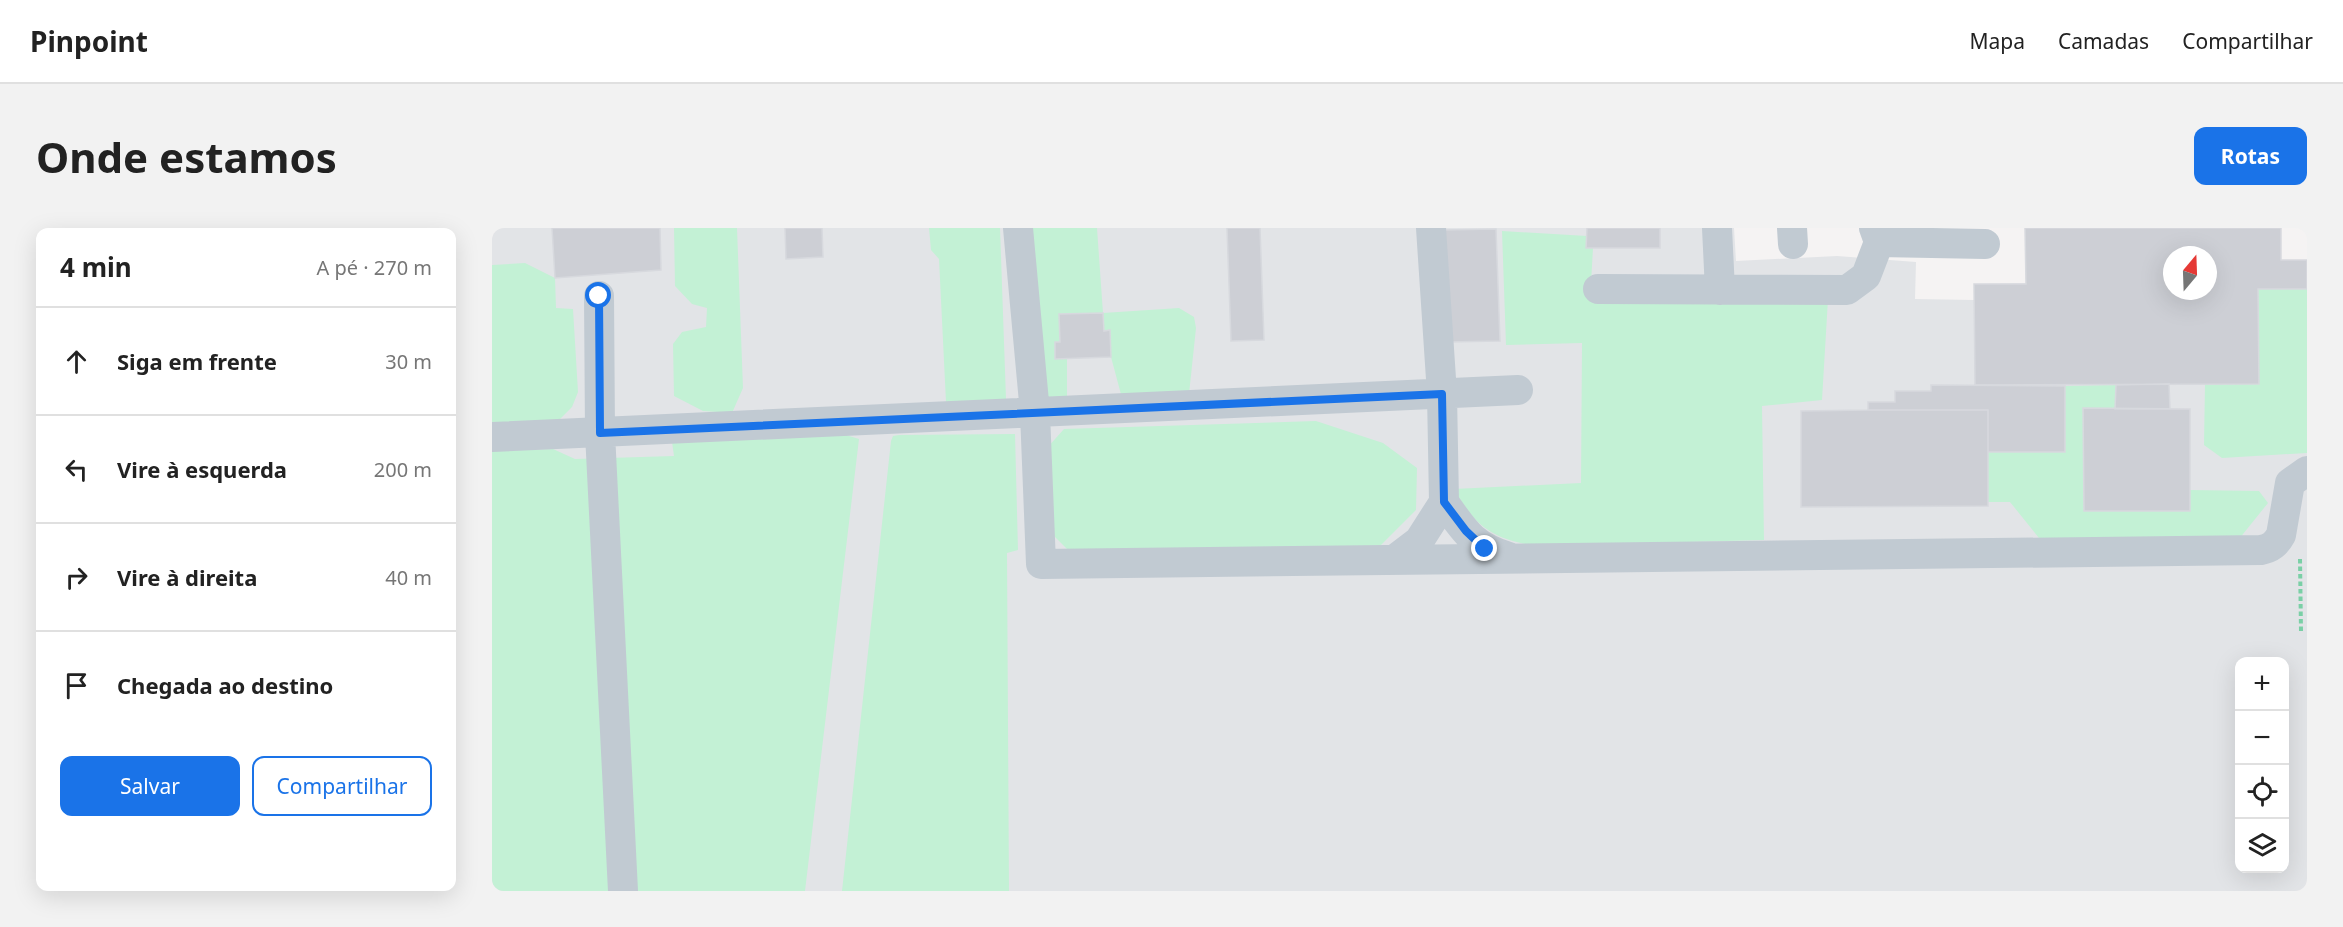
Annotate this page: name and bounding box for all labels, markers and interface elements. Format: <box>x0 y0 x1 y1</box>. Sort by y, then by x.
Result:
text: Pinpoint <box>30 22 148 60</box>
text: Mapa <box>1969 27 2025 55</box>
text: Camadas <box>2058 27 2149 55</box>
text: Compartilhar <box>2182 27 2313 55</box>
button: Rotas <box>2194 127 2307 185</box>
text: Onde estamos <box>36 128 337 185</box>
north arrow <box>2163 246 2217 300</box>
text: 4 min <box>60 249 132 285</box>
text: A pé · 270 m <box>316 254 432 281</box>
route start <box>585 282 611 308</box>
icon: ahead <box>60 345 93 378</box>
text: Siga em frente <box>117 346 277 376</box>
text: 30 m <box>385 348 432 375</box>
icon: left <box>60 453 93 486</box>
text: Vire à esquerda <box>117 454 287 484</box>
text: 200 m <box>374 456 432 483</box>
route end <box>1471 535 1497 561</box>
icon: right <box>60 561 93 594</box>
text: Vire à direita <box>117 562 257 592</box>
text: 40 m <box>385 564 432 591</box>
map controls <box>2235 657 2289 873</box>
button: + <box>2235 657 2289 711</box>
icon: arrive <box>60 669 93 702</box>
text: Chegada ao destino <box>117 670 333 700</box>
button: − <box>2235 711 2289 765</box>
button: Salvar <box>60 756 240 816</box>
button: Compartilhar <box>252 756 432 816</box>
button: locate <box>2235 765 2289 819</box>
button: layers <box>2235 819 2289 873</box>

